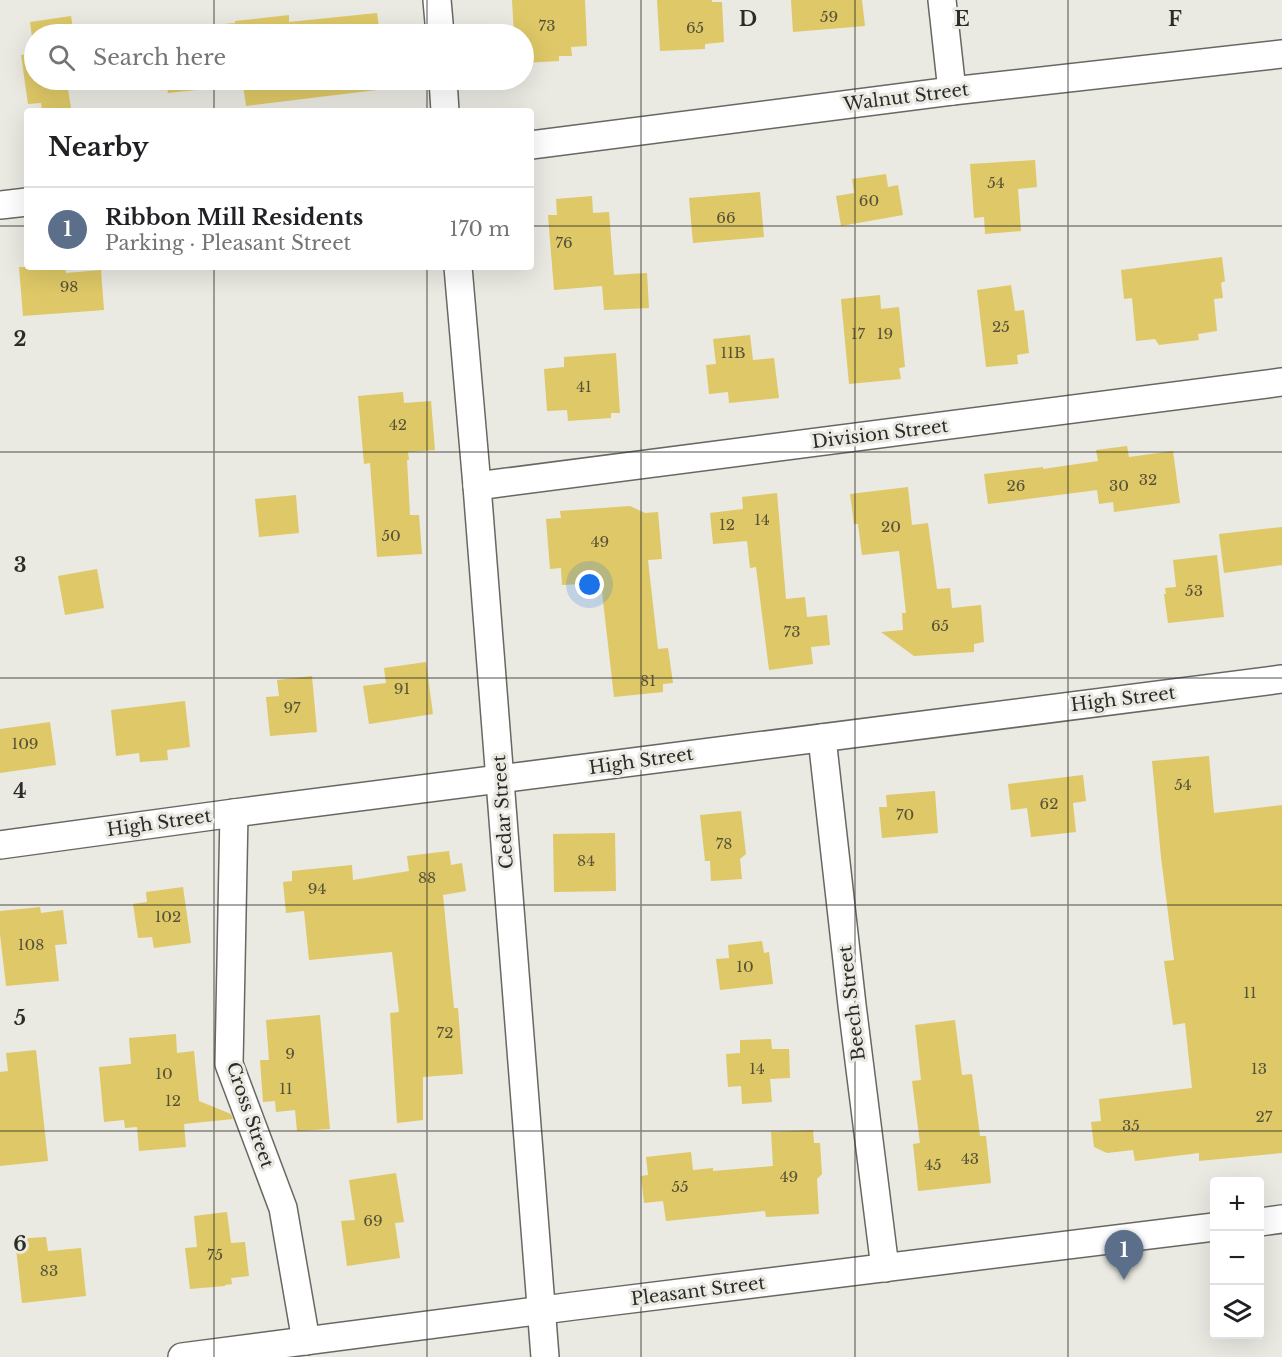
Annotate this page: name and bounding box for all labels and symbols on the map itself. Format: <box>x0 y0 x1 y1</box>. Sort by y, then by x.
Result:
text: D <box>739 7 757 31</box>
house number: 59 <box>820 7 838 26</box>
text: E <box>954 7 970 31</box>
text: F <box>1168 7 1182 31</box>
house number: 73 <box>539 16 555 35</box>
house number: 65 <box>686 18 704 37</box>
street label: Walnut Street <box>841 78 970 116</box>
house number: 54 <box>987 173 1005 192</box>
house number: 60 <box>859 191 879 210</box>
house number: 66 <box>716 208 736 227</box>
house number: 76 <box>555 233 573 252</box>
house number: 98 <box>60 277 78 296</box>
house number: 25 <box>992 317 1010 336</box>
house number: 17 <box>851 324 866 343</box>
house number: 19 <box>877 324 893 343</box>
text: 2 <box>13 327 27 351</box>
house number: 11B <box>721 343 745 362</box>
house number: 41 <box>576 377 592 396</box>
house number: 42 <box>389 415 407 434</box>
street label: Division Street <box>811 415 949 453</box>
house number: 32 <box>1139 470 1157 489</box>
house number: 26 <box>1007 476 1025 495</box>
house number: 30 <box>1109 476 1129 495</box>
house number: 14 <box>754 510 770 529</box>
house number: 12 <box>719 515 735 534</box>
house number: 20 <box>881 517 901 536</box>
house number: 50 <box>381 526 401 545</box>
house number: 49 <box>591 532 609 551</box>
text: 3 <box>14 553 26 577</box>
your location <box>575 570 604 599</box>
house number: 53 <box>1185 581 1203 600</box>
house number: 65 <box>931 616 949 635</box>
house number: 73 <box>784 622 800 641</box>
house number: 81 <box>640 671 656 690</box>
house number: 91 <box>394 679 410 698</box>
street label: High Street <box>1069 682 1177 716</box>
house number: 97 <box>283 698 301 717</box>
house number: 109 <box>11 734 39 753</box>
street label: High Street <box>587 743 695 779</box>
street label: Cedar Street <box>488 754 518 870</box>
house number: 54 <box>1174 775 1192 794</box>
text: 4 <box>13 779 27 803</box>
house number: 62 <box>1040 794 1058 813</box>
street label: High Street <box>105 805 213 841</box>
house number: 70 <box>896 805 914 824</box>
house number: 78 <box>716 834 732 853</box>
house number: 84 <box>577 851 595 870</box>
house number: 88 <box>418 868 436 887</box>
house number: 94 <box>308 879 326 898</box>
house number: 102 <box>155 907 181 926</box>
house number: 108 <box>18 935 44 954</box>
street label: Beech Street <box>834 944 870 1062</box>
house number: 10 <box>736 957 754 976</box>
house number: 11 <box>1243 983 1257 1002</box>
text: 5 <box>14 1006 26 1030</box>
house number: 72 <box>437 1023 453 1042</box>
house number: 9 <box>285 1044 295 1063</box>
street label: Cross Street <box>222 1059 278 1171</box>
house number: 14 <box>749 1059 765 1078</box>
house number: 13 <box>1251 1059 1267 1078</box>
house number: 10 <box>155 1064 173 1083</box>
house number: 11 <box>279 1079 293 1098</box>
house number: 12 <box>165 1091 181 1110</box>
house number: 27 <box>1256 1107 1273 1126</box>
house number: 35 <box>1122 1116 1140 1135</box>
house number: 43 <box>961 1149 979 1168</box>
house number: 45 <box>924 1155 942 1174</box>
house number: 49 <box>780 1167 798 1186</box>
house number: 55 <box>671 1177 689 1196</box>
house number: 69 <box>363 1211 383 1230</box>
pin: 1 <box>1104 1230 1144 1280</box>
text: 6 <box>13 1232 27 1256</box>
house number: 75 <box>207 1245 223 1264</box>
house number: 83 <box>40 1261 58 1280</box>
street label: Pleasant Street <box>630 1272 767 1310</box>

